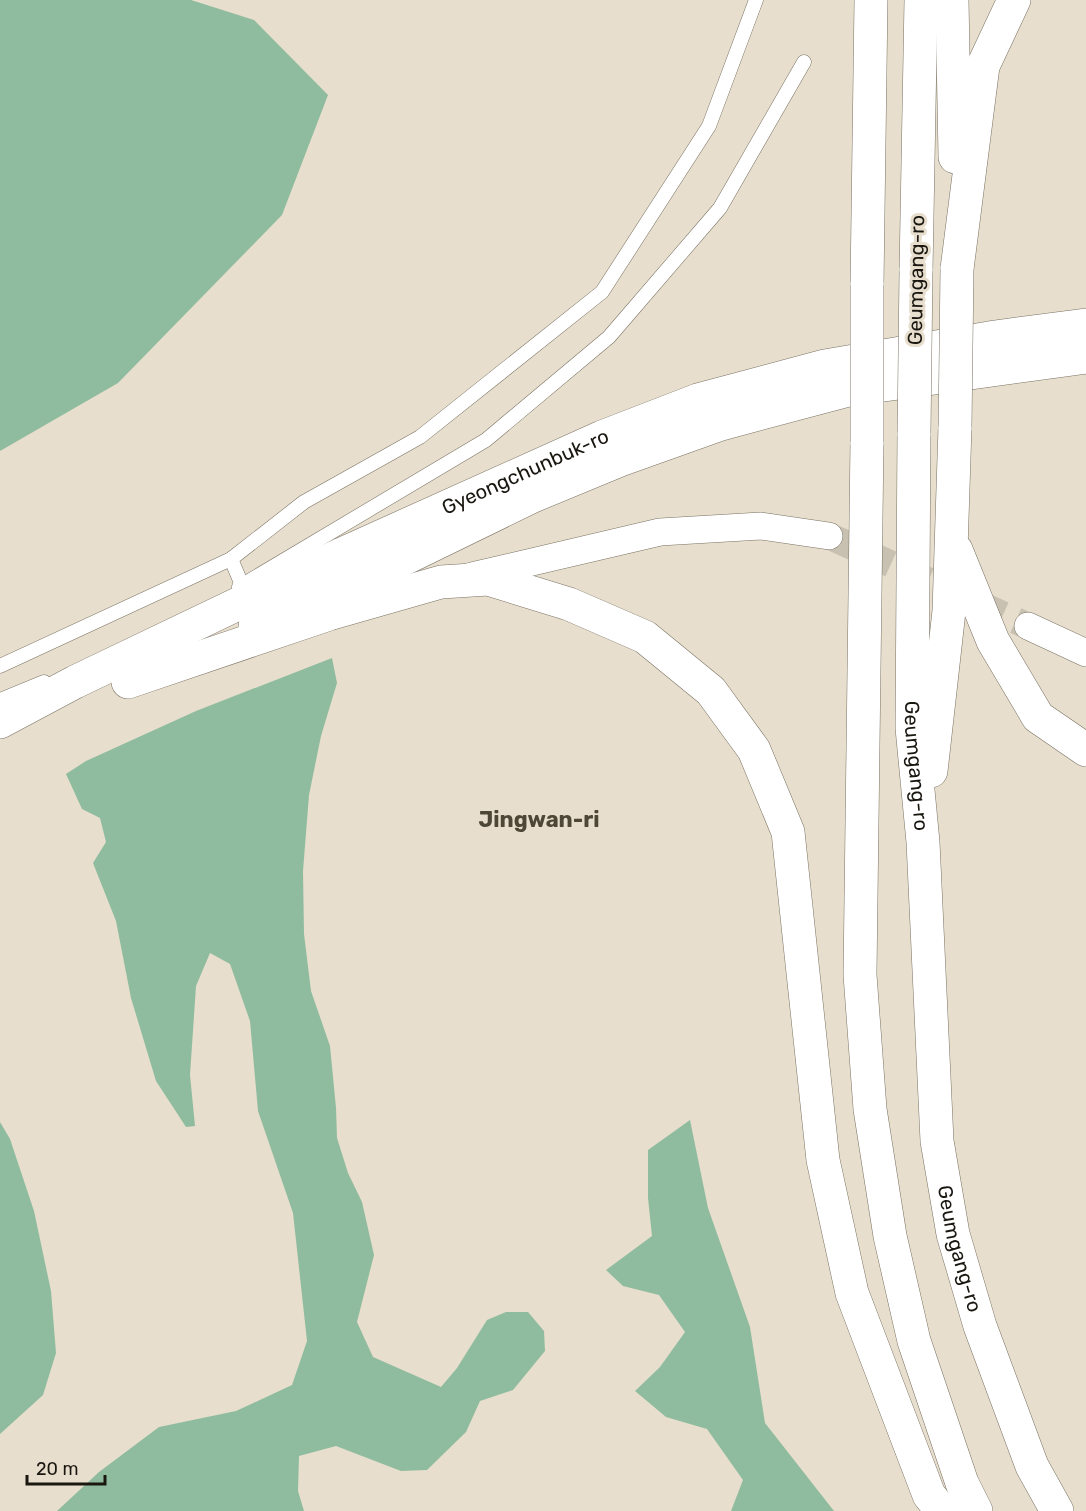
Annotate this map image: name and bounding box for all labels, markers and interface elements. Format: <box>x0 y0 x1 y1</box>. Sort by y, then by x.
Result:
street label: Geumgang-ro <box>903 215 929 345</box>
street label: Gyeongchunbuk-ro <box>438 424 612 520</box>
street label: Geumgang-ro <box>900 701 934 832</box>
district label: Jingwan-ri <box>478 806 600 833</box>
street label: Geumgang-ro <box>933 1183 987 1315</box>
scale bar <box>27 1448 105 1486</box>
text: 20 m <box>36 1458 78 1480</box>

